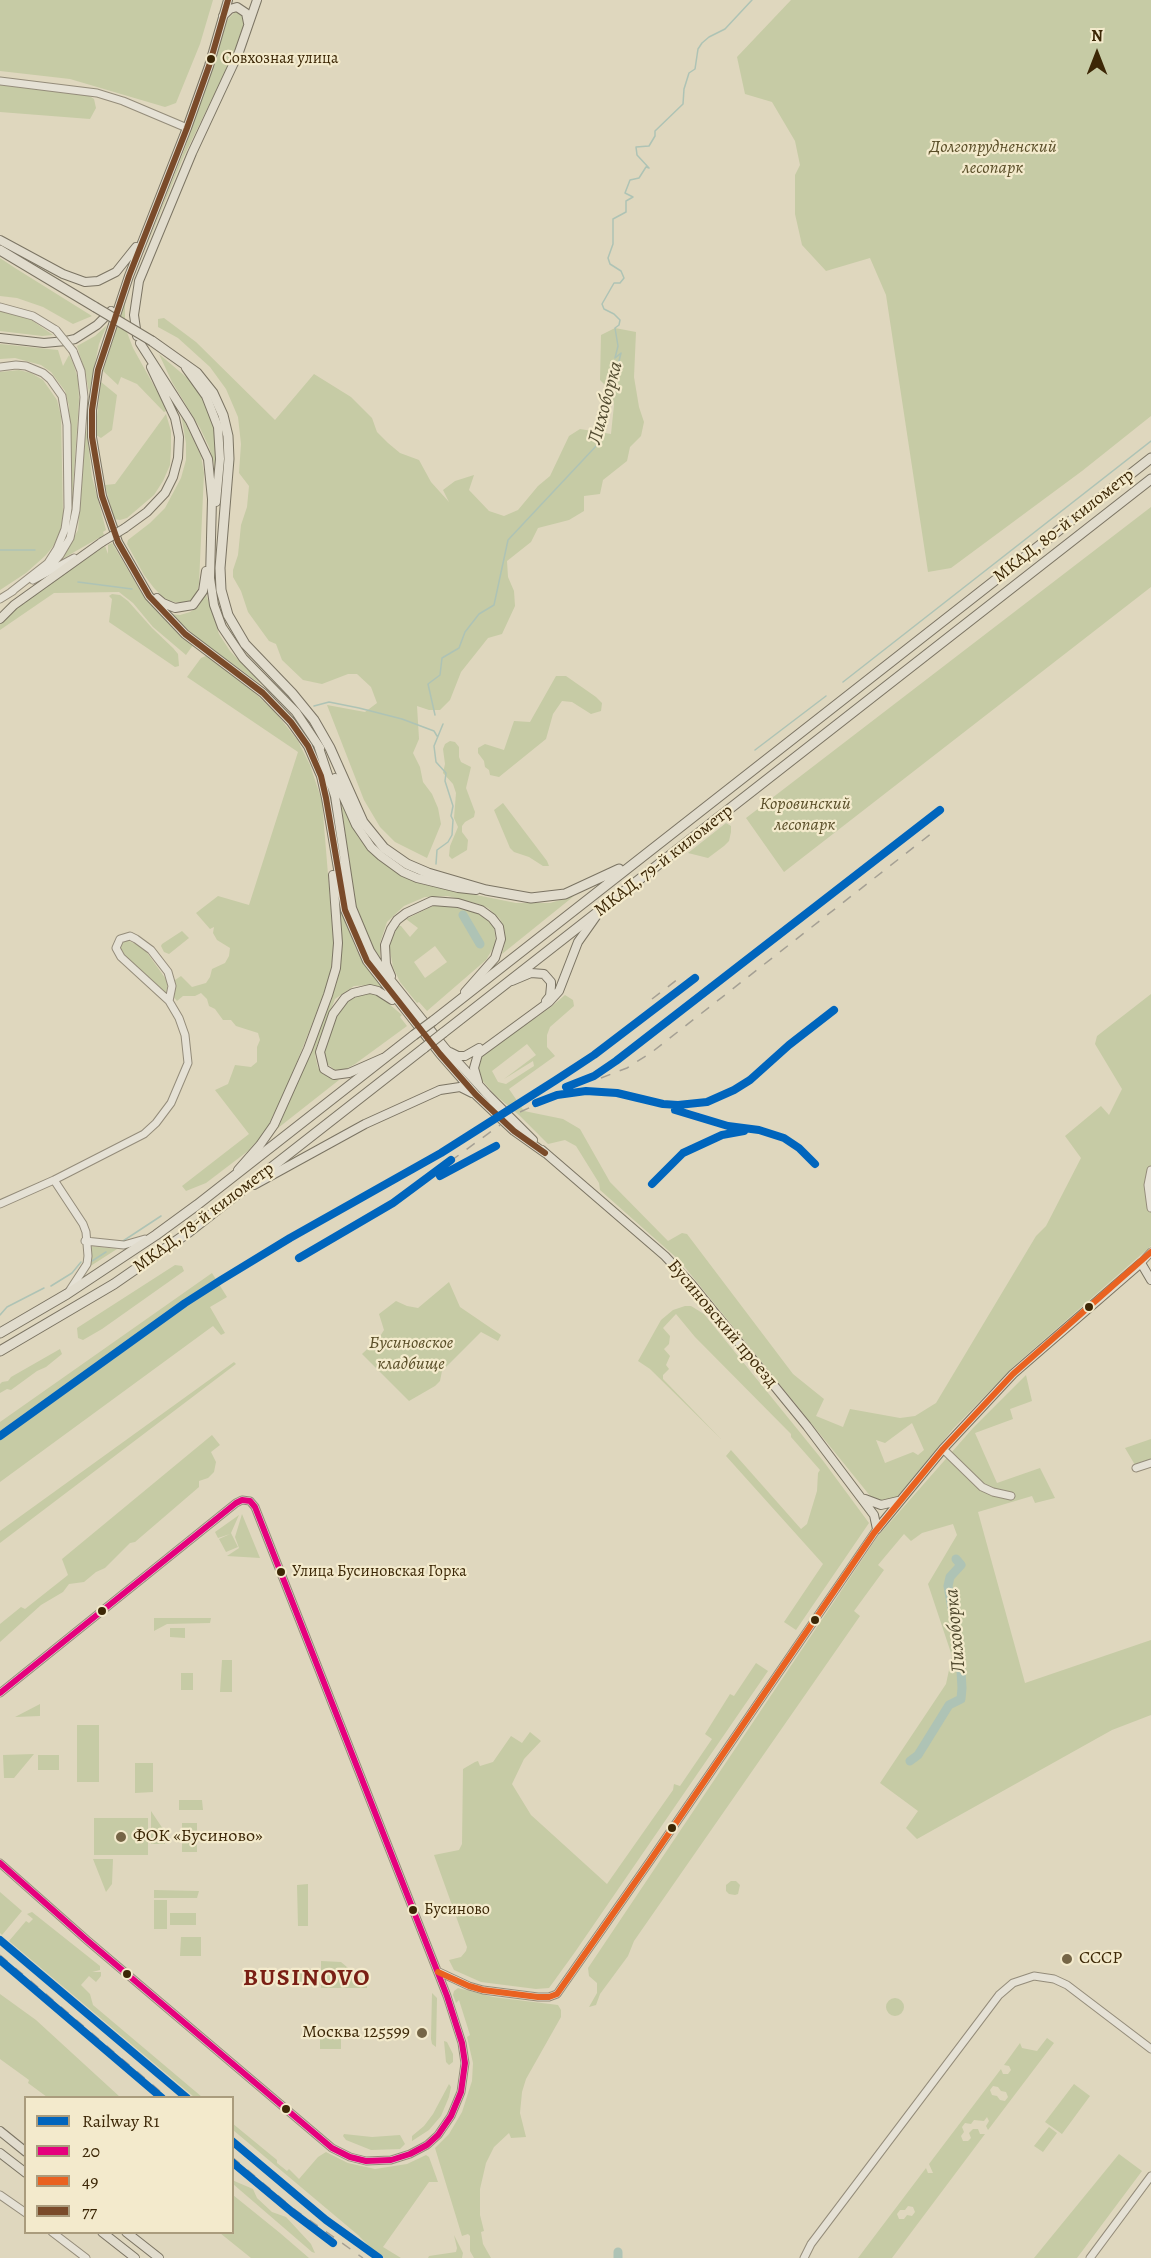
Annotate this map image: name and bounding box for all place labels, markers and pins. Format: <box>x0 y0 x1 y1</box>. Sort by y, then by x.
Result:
place label: Совхозная улица <box>222 49 338 69</box>
marker: Совхозная улица <box>205 53 217 65</box>
unlabelled marker <box>1083 1301 1095 1313</box>
place label: Улица Бусиновская Горка <box>292 1562 467 1582</box>
marker: Улица Бусиновская Горка <box>275 1566 287 1578</box>
unlabelled marker <box>96 1605 108 1617</box>
unlabelled marker <box>809 1614 821 1626</box>
unlabelled marker <box>666 1822 678 1834</box>
place label: ФОК «Бусиново» <box>133 1826 263 1848</box>
marker: ФОК «Бусиново» <box>114 1830 128 1844</box>
place label: Бусиново <box>424 1900 490 1920</box>
marker: Бусиново <box>407 1904 419 1916</box>
place label: СССР <box>1079 1948 1122 1970</box>
marker: СССР <box>1060 1952 1074 1966</box>
unlabelled marker <box>121 1968 133 1980</box>
place label: Москва 125599 <box>302 2022 410 2044</box>
marker: Москва 125599 <box>415 2026 429 2040</box>
unlabelled marker <box>280 2103 292 2115</box>

